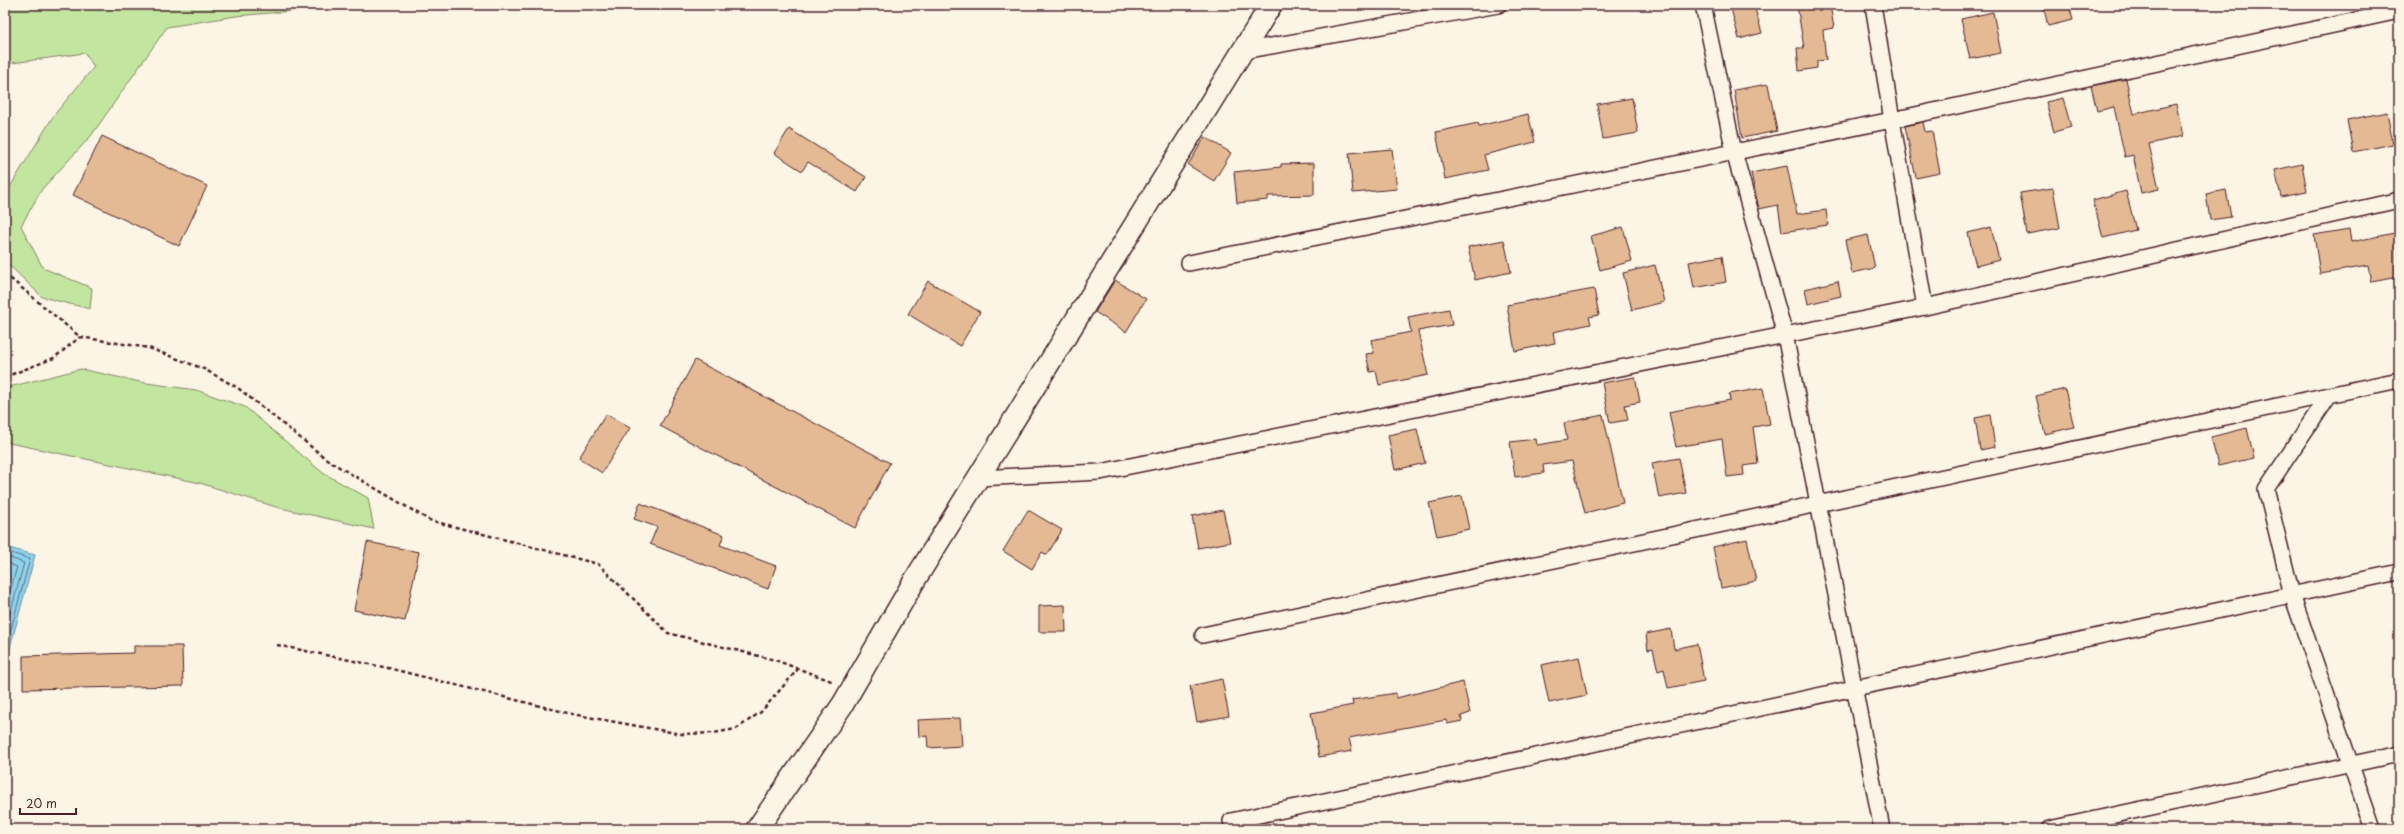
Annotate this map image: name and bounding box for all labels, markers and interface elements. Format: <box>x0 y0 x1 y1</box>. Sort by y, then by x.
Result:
scale bar <box>20 790 76 816</box>
text: 20 m <box>26 794 57 812</box>

